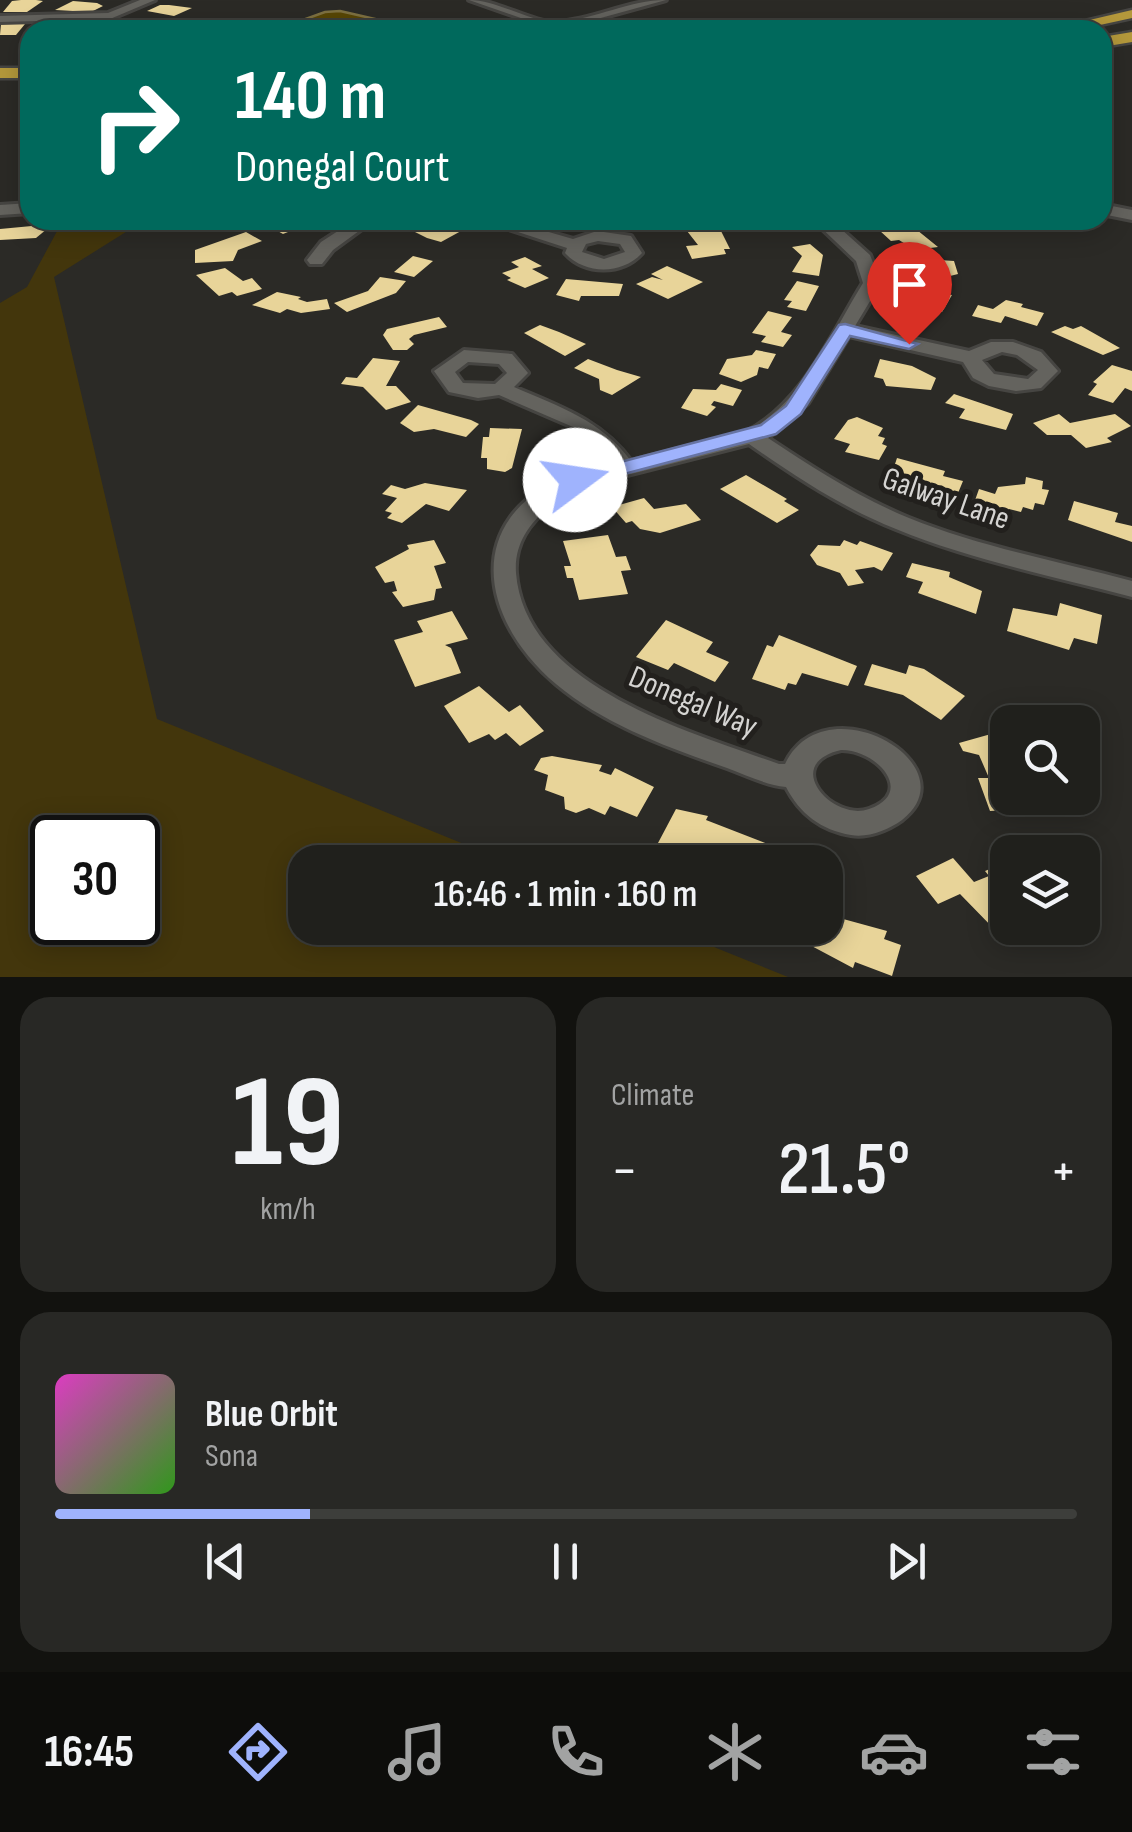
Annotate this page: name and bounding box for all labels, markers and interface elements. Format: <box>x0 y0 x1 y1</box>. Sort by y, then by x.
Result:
text: 140 m <box>235 55 386 139</box>
icon: right <box>70 60 200 190</box>
text: Donegal Court <box>235 140 449 195</box>
pin <box>867 242 952 345</box>
icon: arrive <box>882 257 937 312</box>
position arrow <box>523 428 627 532</box>
street label: Galway Lane <box>877 459 1015 539</box>
street label: Donegal Way <box>623 658 763 746</box>
map controls <box>990 705 1100 945</box>
button: search <box>990 705 1100 815</box>
speed limit sign: 30 <box>30 815 160 945</box>
button: layers <box>990 835 1100 945</box>
text: 16:46 · 1 min · 160 m <box>434 872 697 917</box>
text: 19 <box>232 1047 344 1203</box>
text: Climate <box>611 1076 694 1115</box>
text: 21.5° <box>778 1125 910 1216</box>
text: − <box>611 1138 638 1205</box>
text: + <box>1050 1138 1077 1205</box>
text: km/h <box>260 1190 316 1229</box>
text: Blue Orbit <box>205 1392 338 1437</box>
text: Sona <box>205 1437 258 1476</box>
icon: previous <box>198 1534 253 1589</box>
icon: pause <box>538 1534 593 1589</box>
icon: next <box>879 1534 934 1589</box>
icon: directions <box>223 1717 293 1787</box>
icon: music <box>382 1717 452 1787</box>
icon: phone <box>541 1717 611 1787</box>
icon: climate <box>700 1717 770 1787</box>
icon: car <box>859 1717 929 1787</box>
icon: filters <box>1018 1717 1088 1787</box>
text: 16:45 <box>44 1725 134 1780</box>

